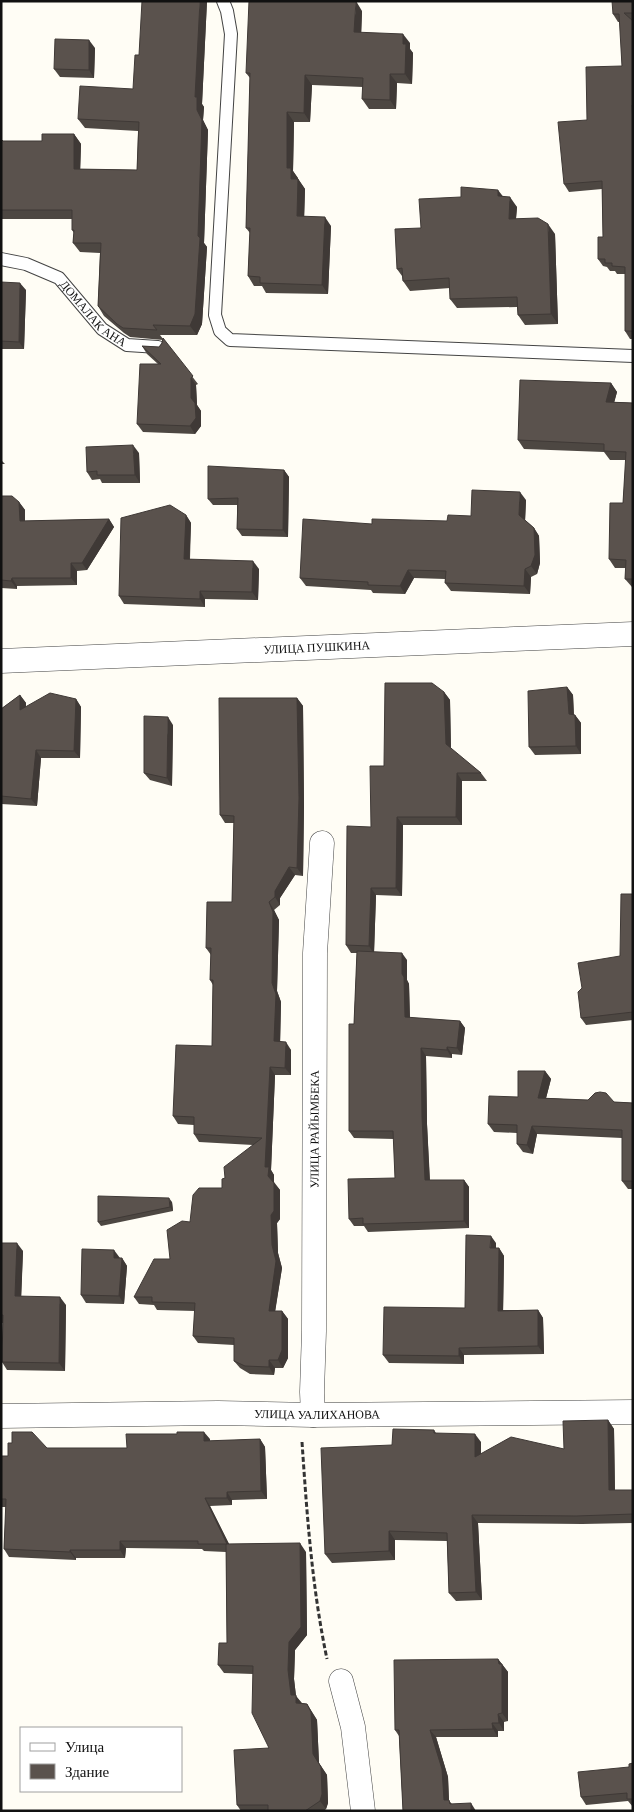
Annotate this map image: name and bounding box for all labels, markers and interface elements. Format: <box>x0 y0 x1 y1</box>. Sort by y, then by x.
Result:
street label: ДОМАЛАК АНА <box>57 277 129 350</box>
street label: УЛИЦА ПУШКИНА <box>263 638 371 657</box>
street label: УЛИЦА РАЙЫМБЕКА <box>307 1070 322 1188</box>
street label: УЛИЦА УАЛИХАНОВА <box>254 1407 380 1422</box>
legend <box>20 1727 182 1792</box>
text: Улица <box>65 1739 104 1755</box>
text: Здание <box>65 1764 109 1780</box>

